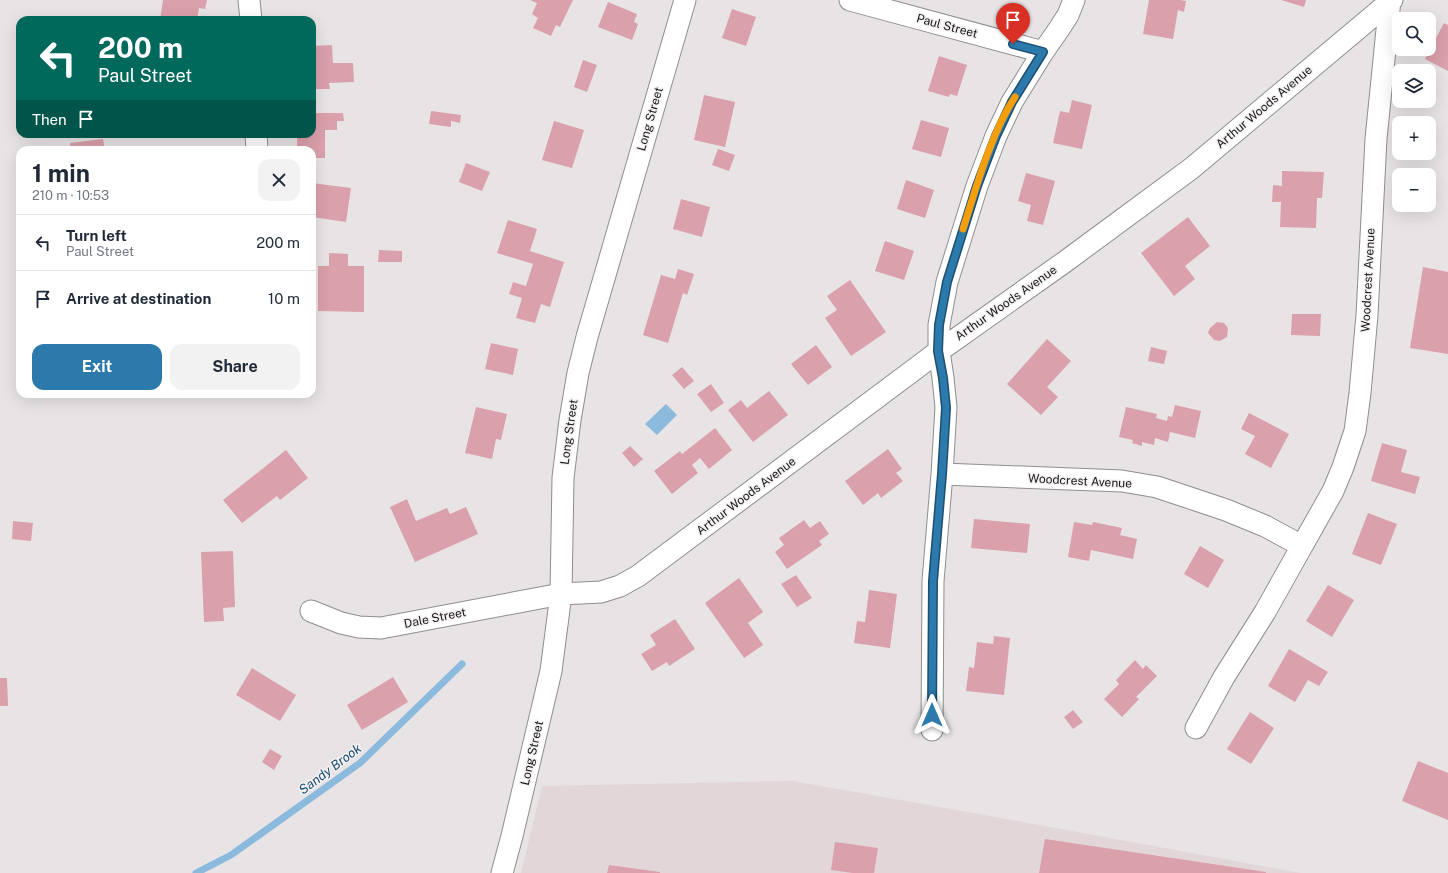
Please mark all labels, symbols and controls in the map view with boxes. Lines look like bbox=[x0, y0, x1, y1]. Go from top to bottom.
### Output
pin bbox=[996, 3, 1030, 44]
icon: arrive bbox=[1002, 9, 1024, 31]
street label: Paul Street bbox=[915, 11, 979, 41]
map controls bbox=[1392, 12, 1436, 212]
button: search bbox=[1392, 12, 1436, 56]
text: 200 m bbox=[98, 31, 183, 64]
icon: left bbox=[32, 32, 84, 84]
street label: Arthur Woods Avenue bbox=[1213, 63, 1315, 151]
button: layers bbox=[1392, 64, 1436, 108]
text: Paul Street bbox=[98, 65, 192, 86]
street label: Long Street bbox=[634, 85, 666, 153]
icon: arrive bbox=[75, 108, 97, 130]
text: Then bbox=[32, 111, 67, 128]
button: + bbox=[1392, 116, 1436, 160]
text: 1 min bbox=[32, 159, 90, 187]
button: close bbox=[258, 159, 300, 201]
button: − bbox=[1392, 168, 1436, 212]
text: 210 m · 10:53 bbox=[32, 188, 109, 203]
text: Turn left bbox=[66, 227, 127, 244]
street label: Woodcrest Avenue bbox=[1358, 227, 1378, 332]
icon: left bbox=[32, 232, 54, 254]
text: 200 m bbox=[256, 234, 300, 251]
text: Paul Street bbox=[66, 244, 134, 259]
street label: Arthur Woods Avenue bbox=[953, 263, 1060, 343]
icon: arrive bbox=[32, 288, 54, 310]
text: Arrive at destination bbox=[66, 290, 211, 307]
text: 10 m bbox=[268, 290, 300, 307]
button: Exit bbox=[32, 344, 162, 390]
button: Share bbox=[170, 344, 300, 390]
street label: Long Street bbox=[557, 398, 581, 466]
street label: Arthur Woods Avenue bbox=[694, 454, 799, 538]
street label: Woodcrest Avenue bbox=[1028, 471, 1133, 491]
street label: Dale Street bbox=[403, 605, 468, 631]
position arrow bbox=[911, 694, 953, 736]
street label: Long Street bbox=[518, 719, 546, 787]
water label: Sandy Brook bbox=[296, 741, 364, 797]

